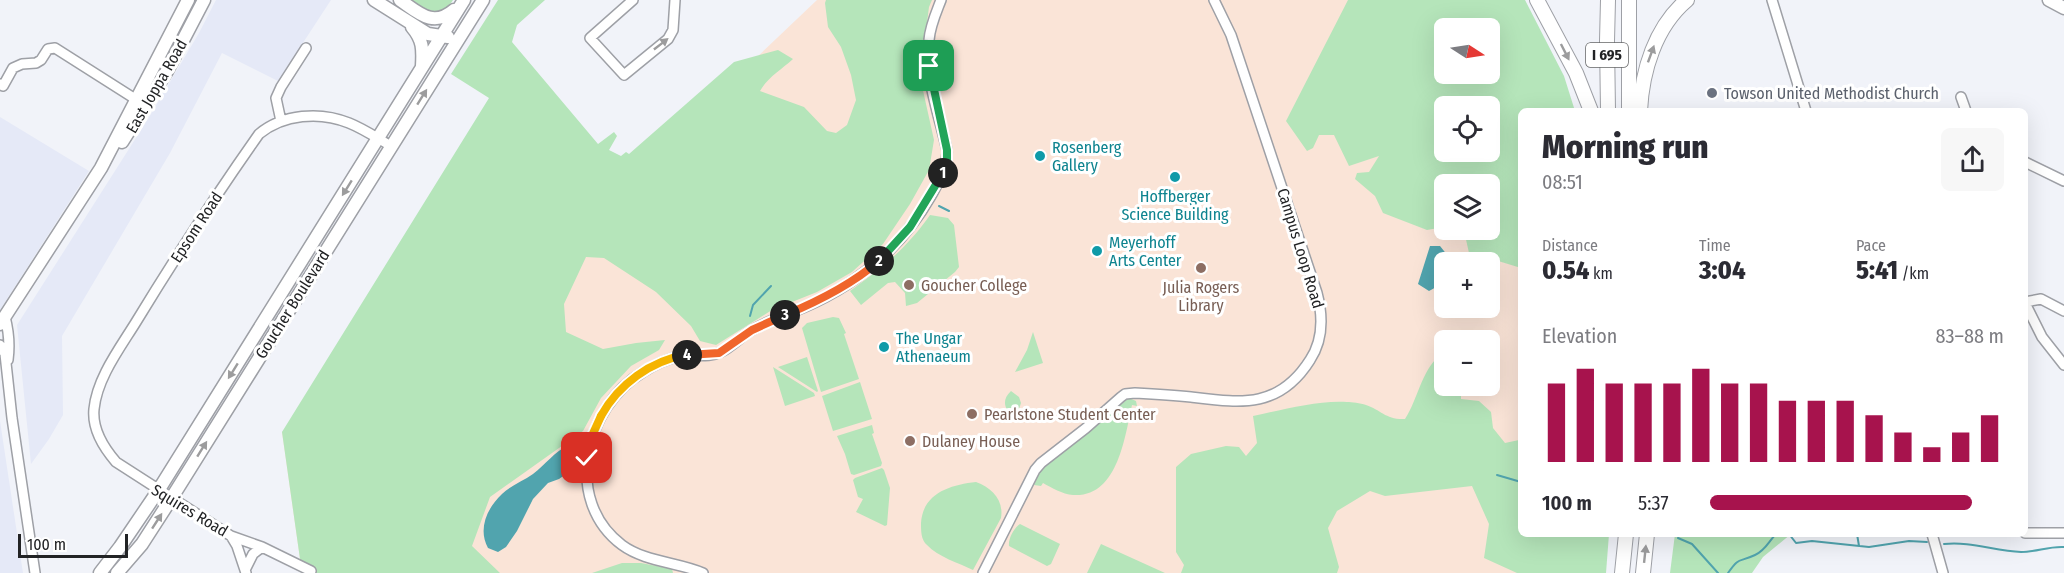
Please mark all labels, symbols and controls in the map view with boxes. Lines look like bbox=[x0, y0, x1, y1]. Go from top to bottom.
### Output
north arrow bbox=[1434, 18, 1500, 84]
map controls bbox=[1434, 18, 1500, 396]
street label: East Joppa Road bbox=[122, 36, 191, 137]
one-way arrow bbox=[653, 37, 669, 50]
pin bbox=[903, 40, 954, 91]
one-way arrow bbox=[1560, 43, 1569, 60]
road number: I 695 bbox=[1586, 43, 1628, 67]
one-way arrow bbox=[1646, 45, 1656, 63]
icon: arrive bbox=[912, 49, 945, 82]
place label: Towson United Methodist Church bbox=[1724, 84, 1939, 103]
marker: Towson United Methodist Church bbox=[1705, 86, 1719, 100]
one-way arrow bbox=[416, 89, 427, 105]
button: locate bbox=[1434, 96, 1500, 162]
text: Morning run bbox=[1542, 127, 1709, 167]
button: share bbox=[1941, 128, 2004, 191]
place label: Rosenberg Gallery bbox=[1052, 138, 1122, 175]
marker: Rosenberg Gallery bbox=[1033, 149, 1047, 163]
pin: 1 bbox=[928, 158, 958, 188]
text: 1 bbox=[940, 163, 946, 182]
marker: Hoffberger Science Building bbox=[1168, 170, 1182, 184]
text: 08:51 bbox=[1542, 170, 1583, 194]
button: layers bbox=[1434, 174, 1500, 240]
one-way arrow bbox=[341, 180, 352, 196]
street label: Campus Loop Road bbox=[1273, 186, 1328, 310]
place label: Hoffberger Science Building bbox=[1121, 187, 1229, 224]
street label: Epsom Road bbox=[167, 188, 226, 266]
place label: Meyerhoff Arts Center bbox=[1109, 233, 1182, 270]
text: Distance bbox=[1542, 236, 1598, 255]
text: Time bbox=[1699, 236, 1731, 255]
text: Pace bbox=[1856, 236, 1886, 255]
marker: Meyerhoff Arts Center bbox=[1090, 244, 1104, 258]
street label: Goucher Boulevard bbox=[251, 246, 333, 362]
pin: 2 bbox=[864, 246, 894, 276]
text: 2 bbox=[875, 251, 883, 270]
button: + bbox=[1434, 252, 1500, 318]
text: 0.54 bbox=[1542, 255, 1589, 286]
text: 3:04 bbox=[1699, 255, 1746, 286]
text: 5:41 bbox=[1856, 255, 1898, 286]
marker: Julia Rogers Library bbox=[1194, 261, 1208, 275]
text: km bbox=[1589, 264, 1613, 283]
text: /km bbox=[1898, 264, 1929, 283]
place label: Goucher College bbox=[921, 276, 1027, 295]
marker: Goucher College bbox=[902, 278, 916, 292]
place label: Julia Rogers Library bbox=[1163, 278, 1240, 315]
pin: 3 bbox=[770, 300, 800, 330]
text: 3 bbox=[781, 305, 789, 324]
text: Elevation bbox=[1542, 324, 1617, 348]
text: 83–88 m bbox=[1935, 324, 2004, 348]
place label: The Ungar Athenaeum bbox=[896, 329, 971, 366]
button: − bbox=[1434, 330, 1500, 396]
pin: 4 bbox=[672, 340, 702, 370]
marker: The Ungar Athenaeum bbox=[877, 340, 891, 354]
text: 4 bbox=[683, 345, 691, 364]
one-way arrow bbox=[227, 363, 238, 379]
place label: Pearlstone Student Center bbox=[984, 405, 1156, 424]
marker: Pearlstone Student Center bbox=[965, 407, 979, 421]
pin bbox=[561, 432, 612, 483]
place label: Dulaney House bbox=[922, 432, 1020, 451]
marker: Dulaney House bbox=[903, 434, 917, 448]
one-way arrow bbox=[197, 441, 208, 457]
icon: check bbox=[570, 441, 603, 474]
street label: Squires Road bbox=[148, 480, 231, 541]
text: 100 m bbox=[1542, 491, 1592, 515]
text: 5:37 bbox=[1638, 491, 1669, 515]
one-way arrow bbox=[151, 514, 163, 530]
scale bar bbox=[18, 531, 128, 558]
text: 100 m bbox=[27, 535, 66, 554]
one-way arrow bbox=[1640, 544, 1650, 563]

